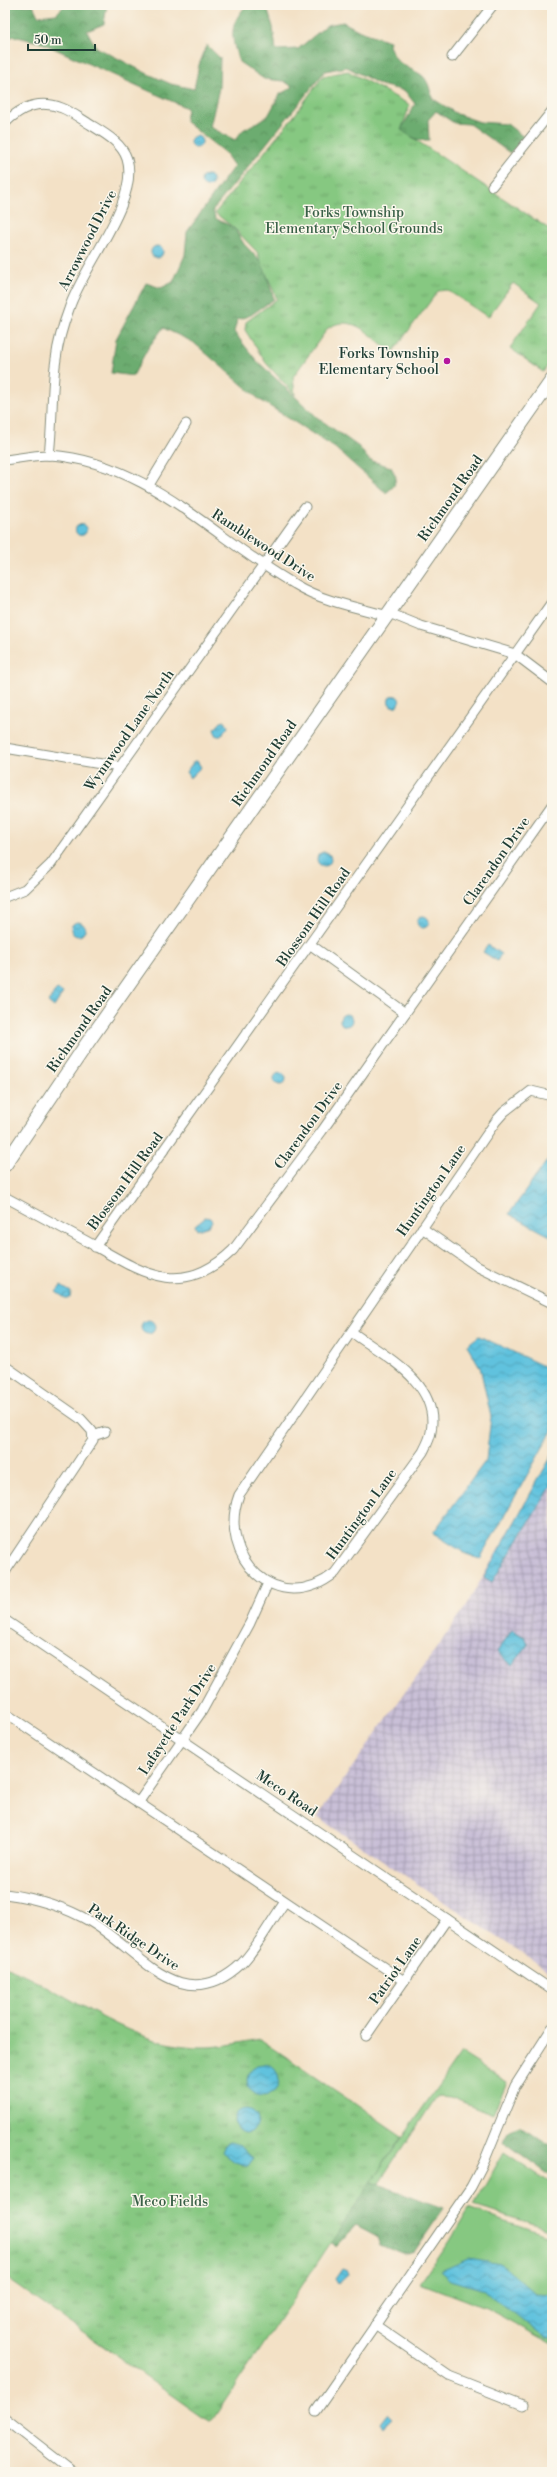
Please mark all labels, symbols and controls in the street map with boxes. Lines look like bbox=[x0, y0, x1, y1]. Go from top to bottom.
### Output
scale bar bbox=[28, 26, 95, 52]
text: 50 m bbox=[34, 33, 62, 48]
street label: Arrowwood Drive bbox=[54, 187, 121, 295]
park label: Forks Township Elementary School Grounds bbox=[265, 204, 443, 238]
place label: Forks Township Elementary School bbox=[319, 345, 439, 379]
marker: Forks Township Elementary School bbox=[442, 356, 452, 366]
street label: Richmond Road bbox=[414, 452, 487, 545]
street label: Ramblewood Drive bbox=[208, 506, 319, 586]
street label: Wynnwood Lane North bbox=[80, 666, 179, 796]
street label: Richmond Road bbox=[228, 717, 301, 810]
street label: Clarendon Drive bbox=[459, 813, 534, 910]
street label: Blossom Hill Road bbox=[272, 865, 355, 971]
street label: Richmond Road bbox=[43, 983, 116, 1076]
street label: Clarendon Drive bbox=[271, 1078, 347, 1173]
street label: Blossom Hill Road bbox=[84, 1129, 167, 1235]
street label: Huntington Lane bbox=[393, 1141, 470, 1240]
street label: Huntington Lane bbox=[323, 1465, 401, 1564]
street label: Lafayette Park Drive bbox=[135, 1660, 221, 1779]
street label: Meco Road bbox=[253, 1767, 320, 1821]
street label: Park Ridge Drive bbox=[84, 1900, 183, 1975]
street label: Patriot Lane bbox=[366, 1933, 426, 2008]
park label: Meco Fields bbox=[132, 2193, 208, 2211]

